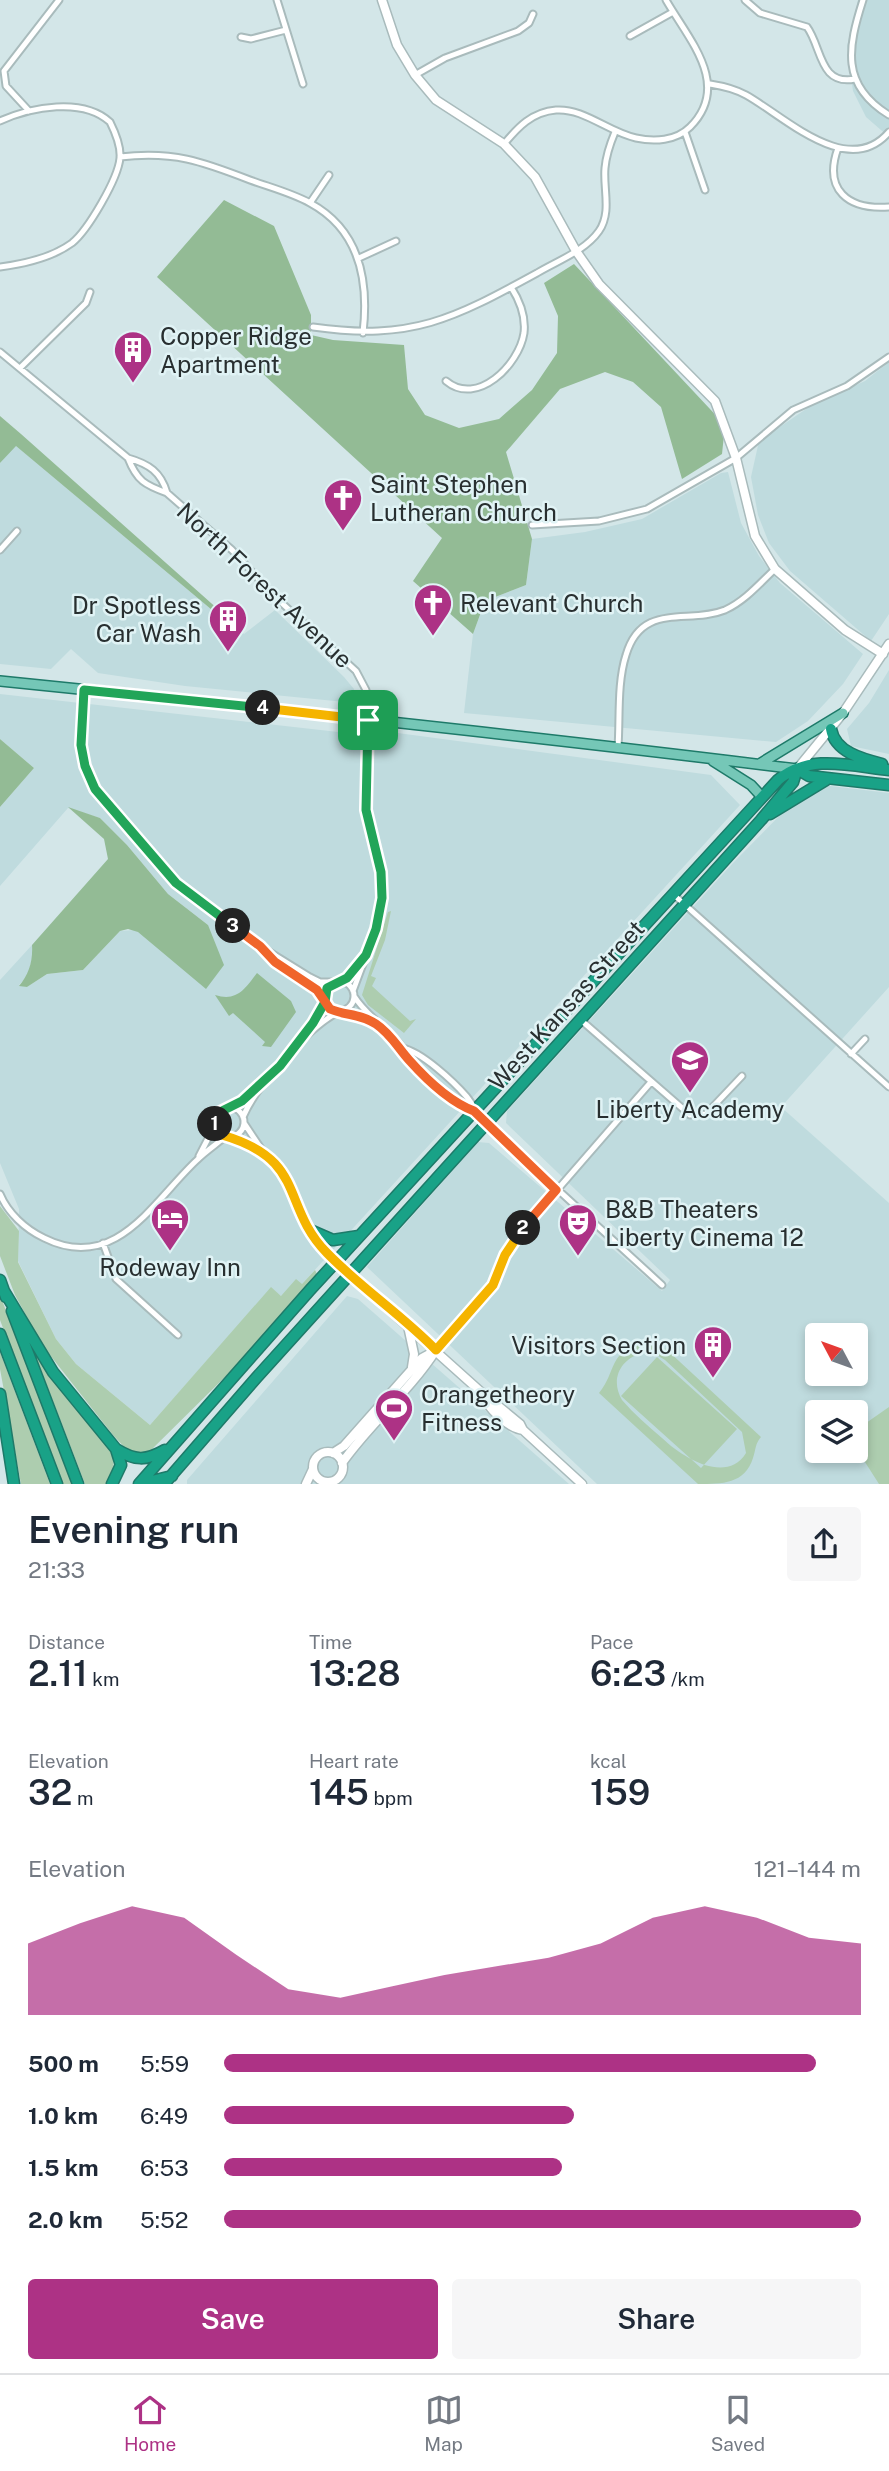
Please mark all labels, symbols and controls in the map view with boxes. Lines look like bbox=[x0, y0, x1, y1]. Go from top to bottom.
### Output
place label: Copper Ridge Apartment bbox=[160, 322, 312, 378]
building icon: Copper Ridge Apartment bbox=[112, 329, 154, 384]
place label: Saint Stephen Lutheran Church bbox=[370, 470, 557, 526]
church icon: Saint Stephen Lutheran Church bbox=[322, 477, 364, 532]
street label: North Forest Avenue bbox=[172, 497, 358, 673]
church icon: Relevant Church bbox=[412, 582, 454, 637]
place label: Relevant Church bbox=[460, 589, 643, 617]
place label: Dr Spotless Car Wash bbox=[72, 591, 201, 647]
building icon: Dr Spotless Car Wash bbox=[207, 598, 249, 653]
pin: 4 bbox=[246, 690, 280, 726]
pin bbox=[338, 690, 398, 750]
text: 4 bbox=[256, 696, 269, 718]
icon: arrive bbox=[349, 701, 387, 739]
pin: 3 bbox=[216, 908, 250, 944]
text: 3 bbox=[226, 914, 239, 936]
street label: West Kansas Street bbox=[482, 914, 650, 1096]
school or university icon: Liberty Academy bbox=[669, 1039, 711, 1094]
place label: Liberty Academy bbox=[596, 1095, 785, 1123]
pin: 1 bbox=[198, 1106, 232, 1142]
text: 1 bbox=[210, 1112, 219, 1134]
place label: B&B Theaters Liberty Cinema 12 bbox=[605, 1195, 804, 1251]
hotel icon: Rodeway Inn bbox=[149, 1197, 191, 1252]
theatre icon: B&B Theaters Liberty Cinema 12 bbox=[557, 1202, 599, 1257]
pin: 2 bbox=[505, 1210, 540, 1246]
text: 2 bbox=[516, 1216, 529, 1238]
place label: Rodeway Inn bbox=[99, 1253, 241, 1281]
north arrow bbox=[805, 1323, 868, 1386]
map controls bbox=[805, 1323, 868, 1463]
building icon: Visitors Section bbox=[692, 1324, 734, 1379]
place label: Visitors Section bbox=[511, 1331, 686, 1359]
place label: Orangetheory Fitness bbox=[421, 1380, 575, 1436]
sports icon: Orangetheory Fitness bbox=[373, 1387, 415, 1442]
button: layers bbox=[805, 1400, 868, 1463]
text: Evening run bbox=[28, 1507, 239, 1552]
button: share bbox=[787, 1507, 861, 1581]
text: 21:33 bbox=[28, 1556, 85, 1583]
text: Distance bbox=[28, 1631, 105, 1653]
text: Time bbox=[309, 1631, 352, 1653]
text: Pace bbox=[590, 1631, 633, 1653]
text: 2.11 bbox=[28, 1653, 88, 1694]
text: 13:28 bbox=[309, 1653, 401, 1694]
text: 6:23 bbox=[590, 1653, 666, 1694]
text: km bbox=[88, 1668, 119, 1690]
text: /km bbox=[666, 1668, 705, 1690]
text: Elevation bbox=[28, 1750, 109, 1772]
text: Heart rate bbox=[309, 1750, 399, 1772]
text: kcal bbox=[590, 1750, 627, 1772]
text: 32 bbox=[28, 1772, 72, 1813]
text: 145 bbox=[309, 1772, 369, 1813]
text: 159 bbox=[590, 1772, 650, 1813]
text: m bbox=[72, 1787, 93, 1809]
text: bpm bbox=[369, 1787, 413, 1809]
text: Elevation bbox=[28, 1855, 126, 1882]
text: 121–144 m bbox=[754, 1855, 861, 1882]
text: 500 m bbox=[28, 2050, 99, 2077]
text: 5:59 bbox=[140, 2050, 189, 2077]
text: 1.0 km bbox=[28, 2102, 98, 2129]
text: 6:49 bbox=[140, 2102, 188, 2129]
text: 1.5 km bbox=[28, 2154, 99, 2181]
text: 6:53 bbox=[140, 2154, 189, 2181]
text: 2.0 km bbox=[28, 2206, 103, 2233]
text: 5:52 bbox=[140, 2206, 188, 2233]
button: Save bbox=[28, 2279, 438, 2359]
button: Share bbox=[452, 2279, 861, 2359]
tab: Home bbox=[124, 2391, 176, 2455]
tab: Map bbox=[424, 2391, 463, 2455]
tab: Saved bbox=[711, 2391, 765, 2455]

